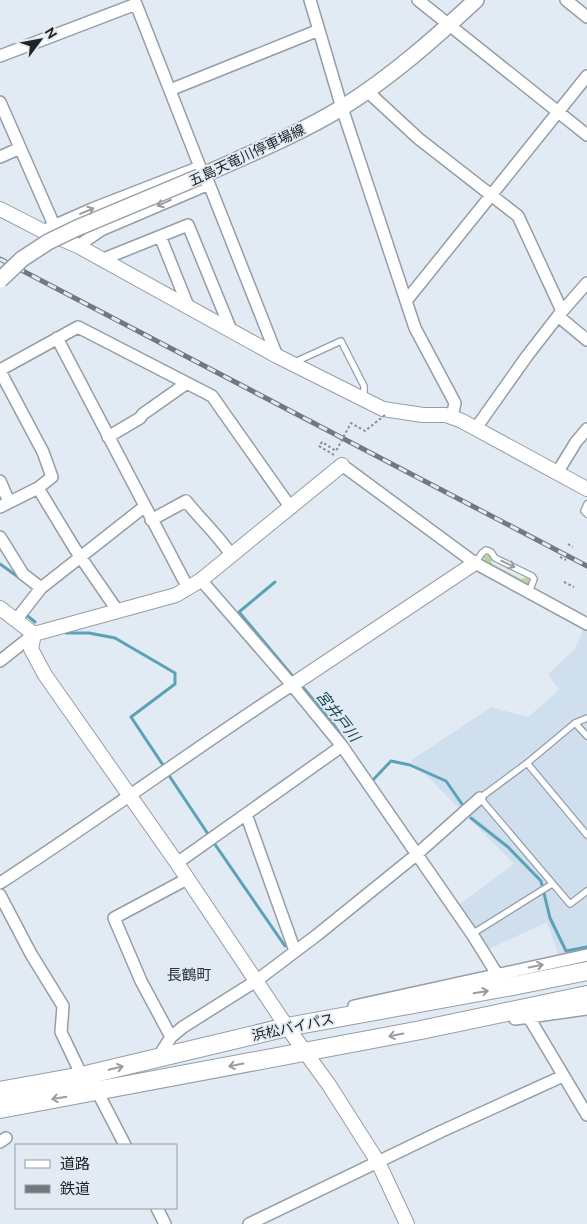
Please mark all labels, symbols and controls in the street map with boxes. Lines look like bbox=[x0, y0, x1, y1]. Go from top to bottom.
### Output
north arrow bbox=[15, 15, 65, 65]
text: N bbox=[41, 24, 61, 42]
street label: 五島天竜川停車場線 bbox=[187, 121, 307, 189]
one-way arrow bbox=[157, 198, 172, 208]
one-way arrow bbox=[79, 206, 95, 215]
one-way arrow bbox=[500, 560, 515, 570]
water label: 宮井戸川 bbox=[313, 687, 365, 746]
one-way arrow bbox=[528, 960, 544, 970]
district label: 長鶴町 bbox=[166, 966, 212, 983]
one-way arrow bbox=[473, 986, 489, 996]
street label: 浜松バイパス bbox=[250, 1010, 336, 1044]
one-way arrow bbox=[388, 1030, 404, 1040]
one-way arrow bbox=[229, 1061, 245, 1070]
one-way arrow bbox=[108, 1063, 124, 1072]
one-way arrow bbox=[52, 1093, 68, 1103]
legend bbox=[15, 1144, 178, 1209]
text: 道路 bbox=[60, 1155, 90, 1172]
text: 鉄道 bbox=[60, 1180, 90, 1197]

